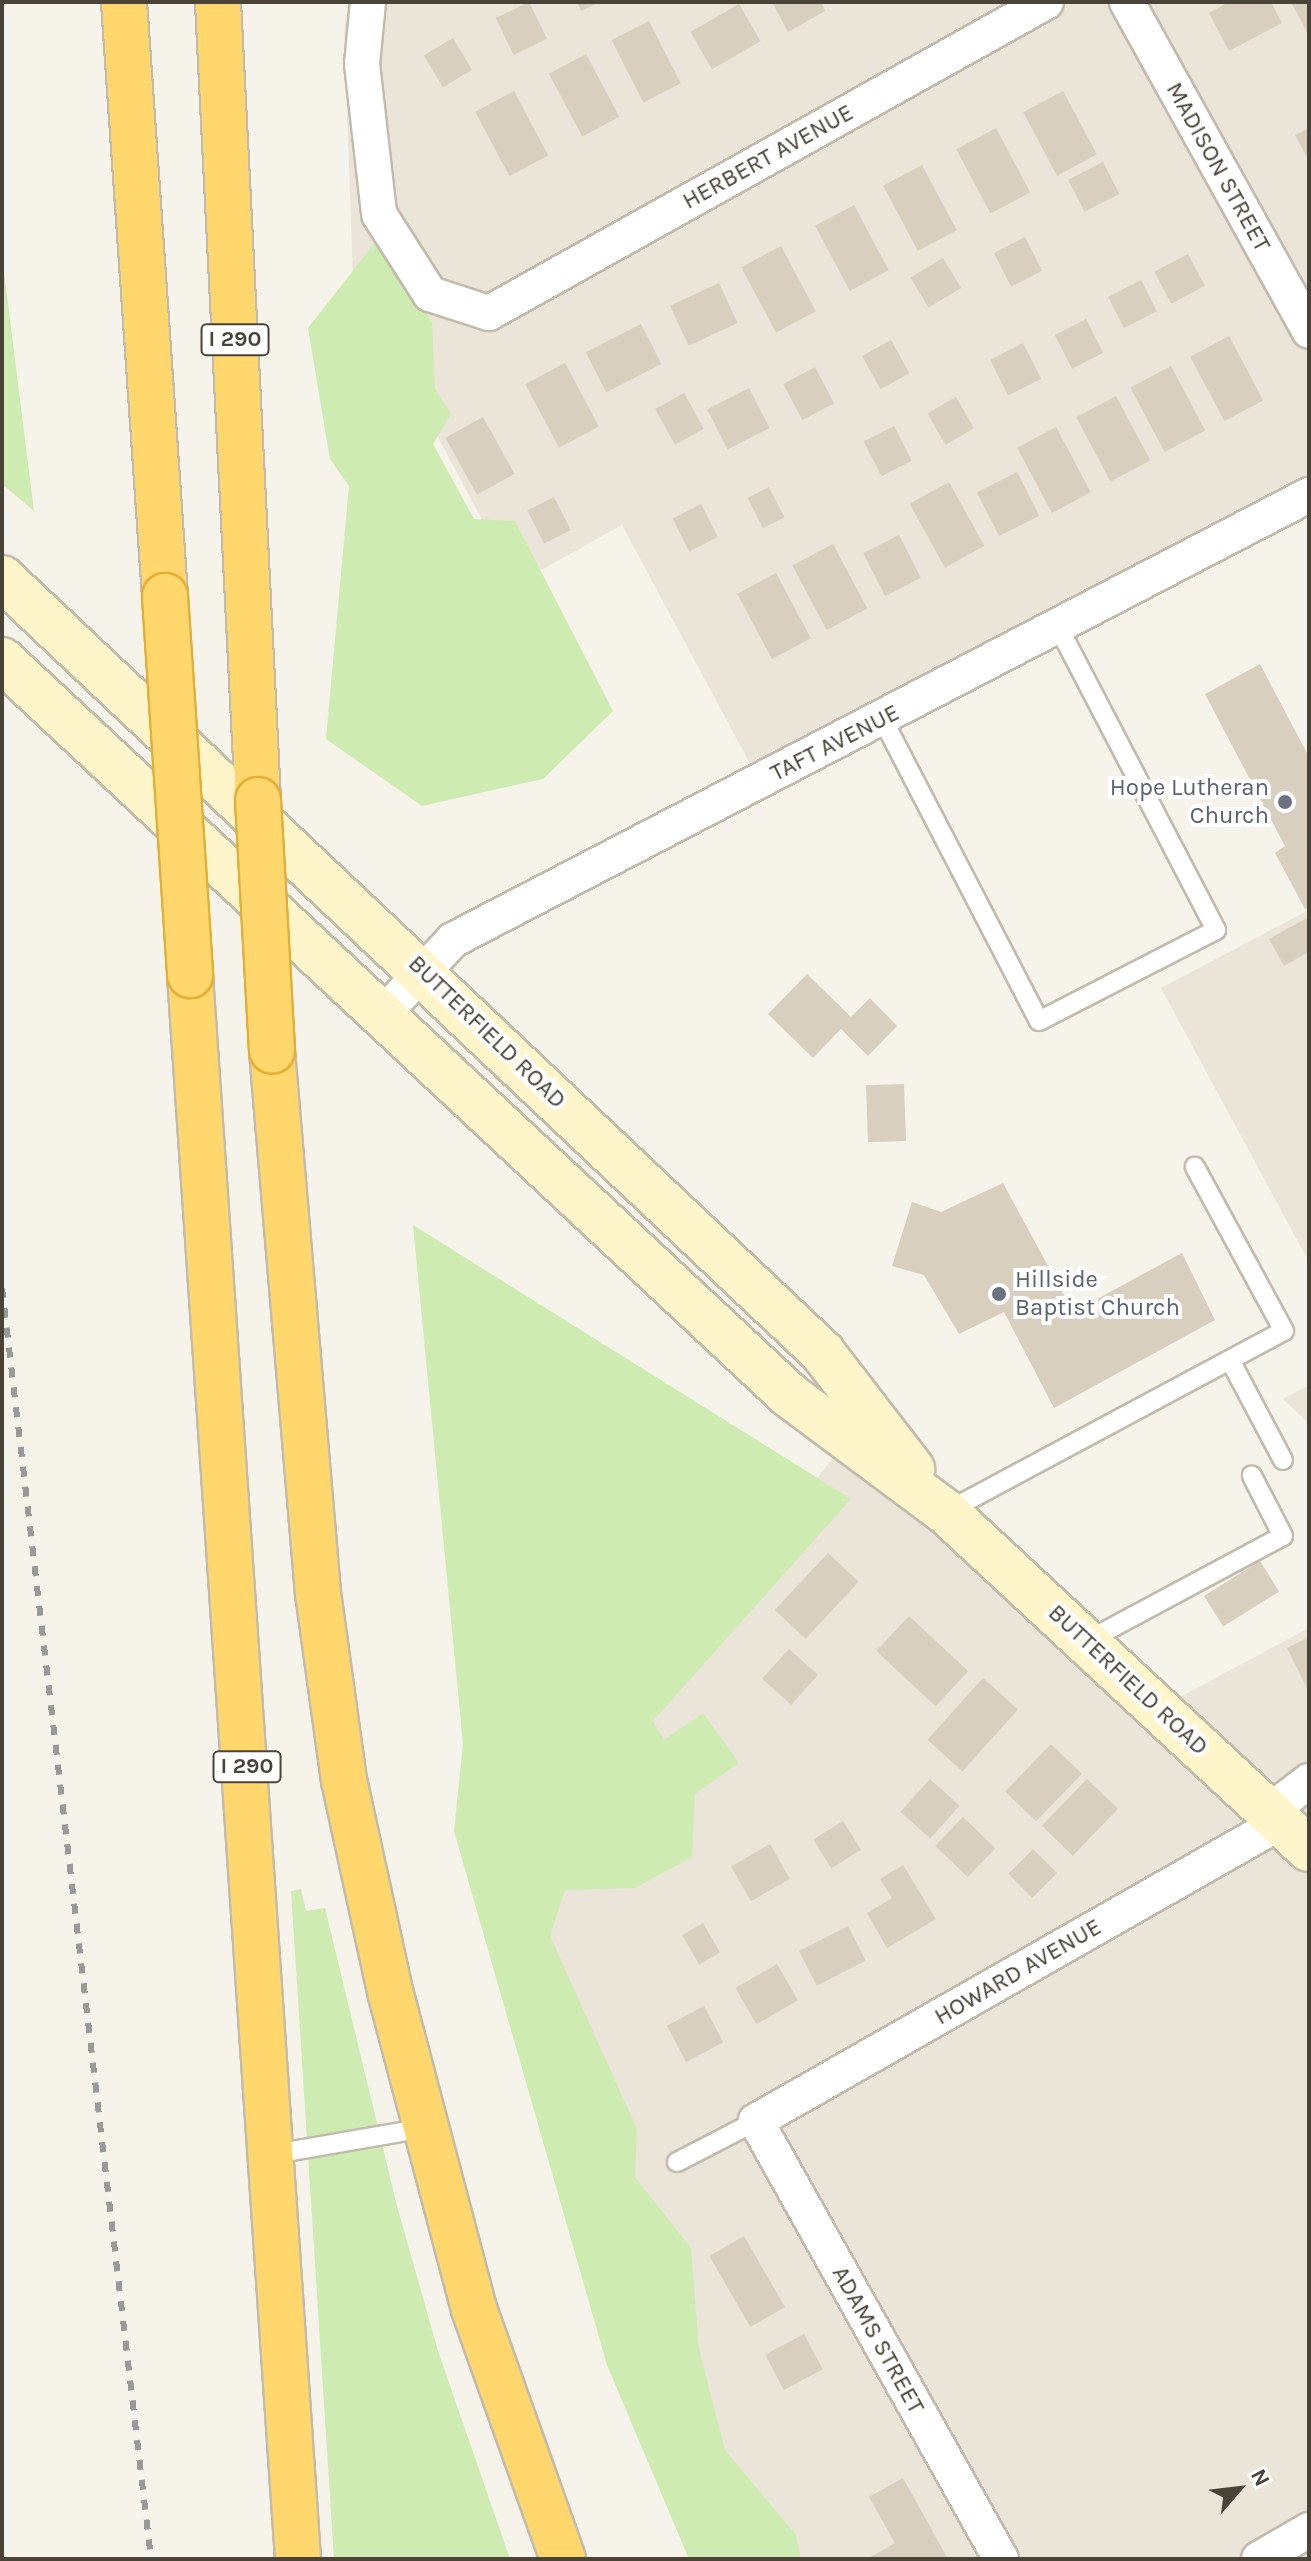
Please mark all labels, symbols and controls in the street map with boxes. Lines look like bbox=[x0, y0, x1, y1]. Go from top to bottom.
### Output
street label: MADISON STREET bbox=[1160, 77, 1276, 257]
street label: HERBERT AVENUE bbox=[678, 98, 858, 216]
road number: I 290 bbox=[199, 322, 271, 358]
street label: TAFT AVENUE bbox=[766, 698, 904, 788]
place label: Hope Lutheran Church bbox=[1110, 774, 1269, 830]
marker: Hope Lutheran Church bbox=[1276, 793, 1294, 811]
street label: BUTTERFIELD ROAD bbox=[402, 949, 572, 1115]
place label: Hillside Baptist Church bbox=[1015, 1266, 1180, 1322]
marker: Hillside Baptist Church bbox=[990, 1285, 1008, 1303]
street label: BUTTERFIELD ROAD bbox=[1042, 1598, 1214, 1762]
road number: I 290 bbox=[211, 1749, 283, 1785]
street label: HOWARD AVENUE bbox=[929, 1913, 1107, 2031]
street label: ADAMS STREET bbox=[826, 2261, 930, 2419]
north arrow bbox=[1199, 2449, 1279, 2529]
text: N bbox=[1245, 2465, 1275, 2491]

